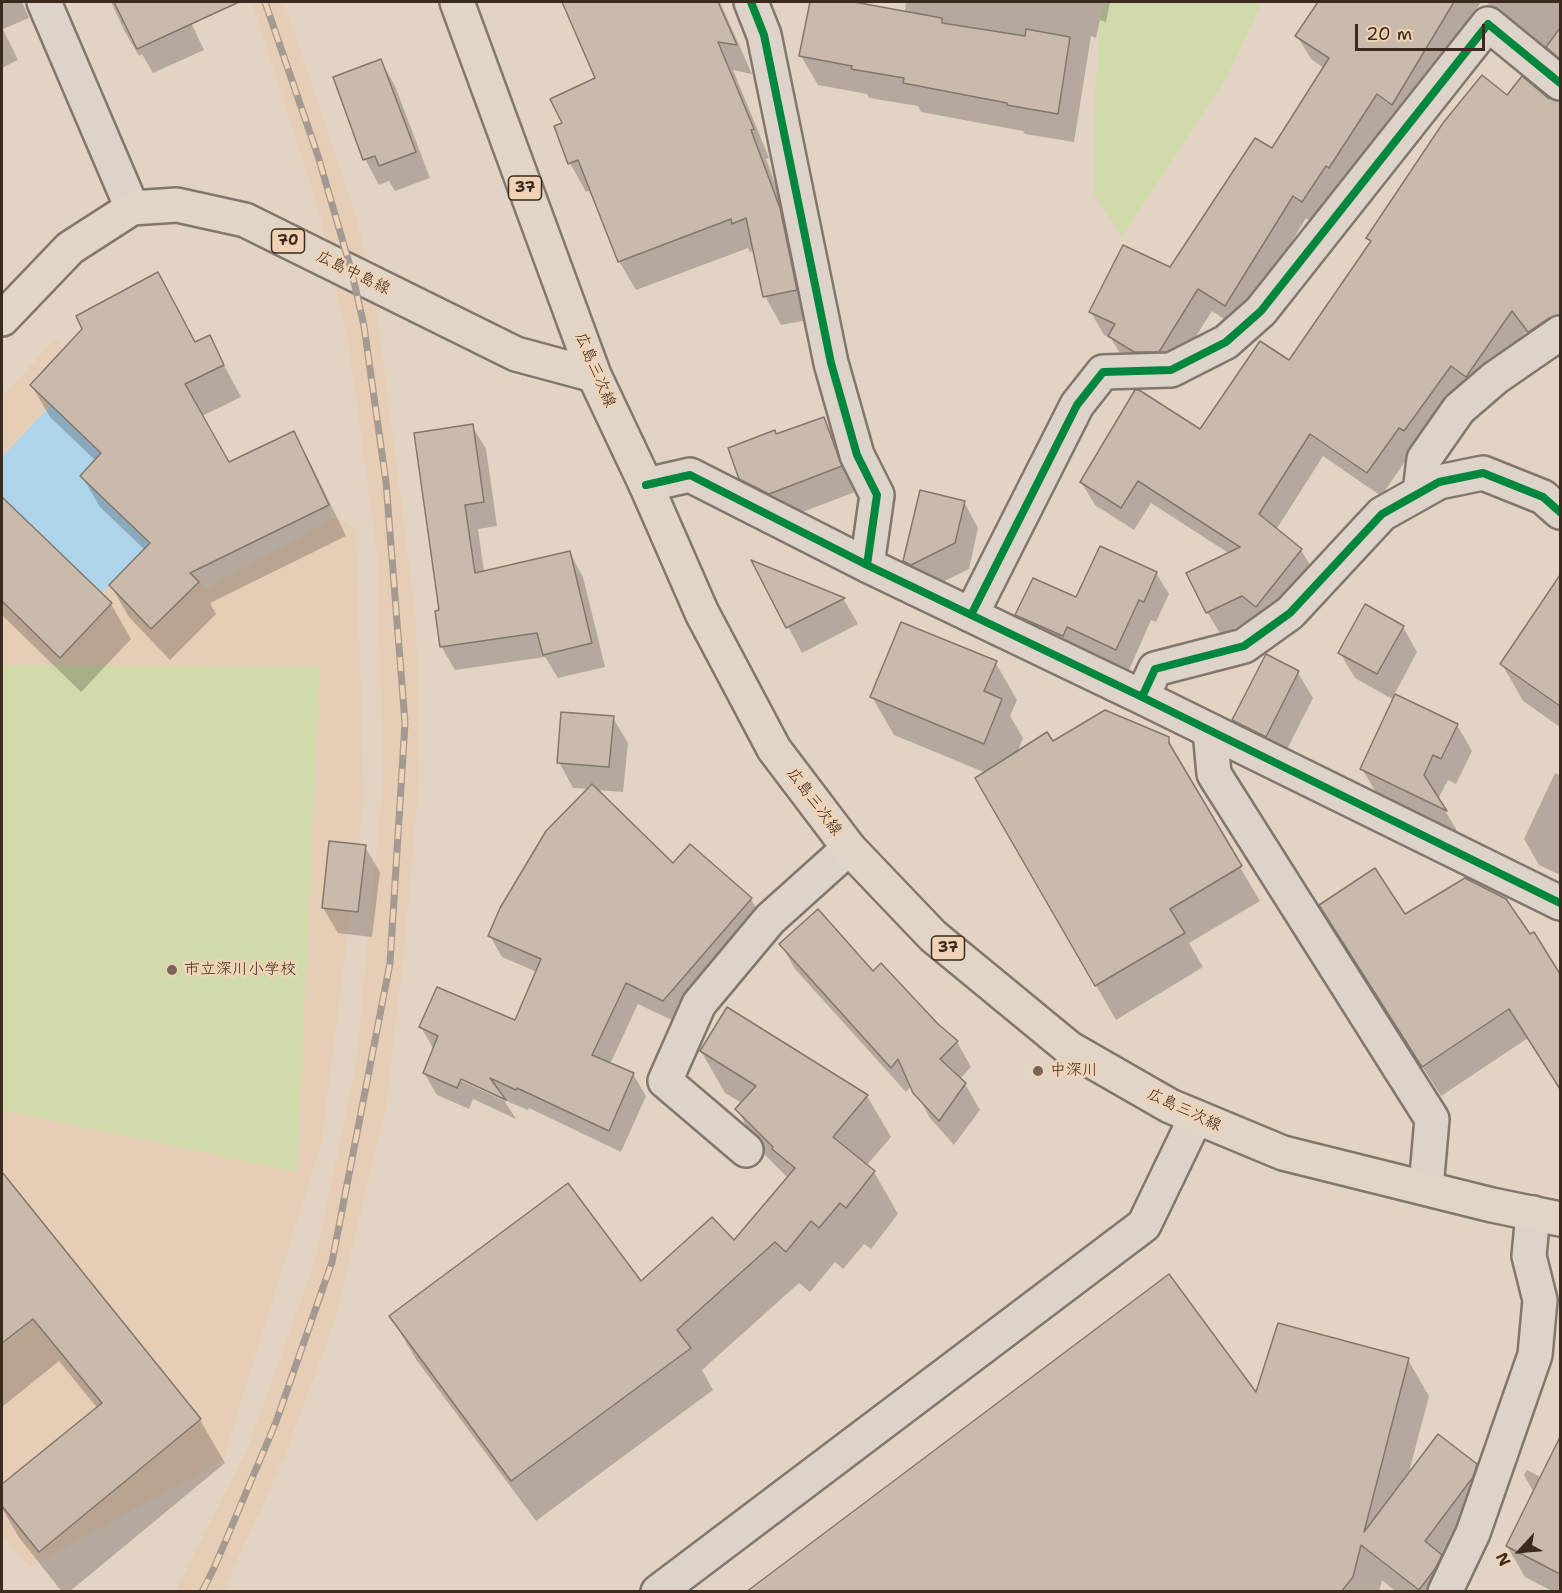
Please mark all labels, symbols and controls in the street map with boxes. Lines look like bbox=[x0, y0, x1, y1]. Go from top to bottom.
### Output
scale bar bbox=[1358, 12, 1488, 50]
text: 20 m bbox=[1366, 22, 1412, 46]
road number: 37 bbox=[508, 176, 542, 200]
road number: 70 bbox=[272, 229, 304, 253]
street label: 広島中島線 bbox=[313, 247, 393, 299]
street label: 広島三次線 bbox=[571, 329, 619, 411]
street label: 広島三次線 bbox=[782, 764, 846, 840]
road number: 37 bbox=[932, 936, 964, 960]
place label: 市立深川小学校 bbox=[184, 960, 296, 980]
marker: 市立深川小学校 bbox=[165, 963, 179, 977]
place label: 中深川 bbox=[1050, 1061, 1098, 1081]
marker: 中深川 bbox=[1031, 1064, 1045, 1078]
street label: 広島三次線 bbox=[1144, 1084, 1224, 1136]
north arrow bbox=[1490, 1521, 1550, 1581]
text: N bbox=[1491, 1549, 1516, 1569]

